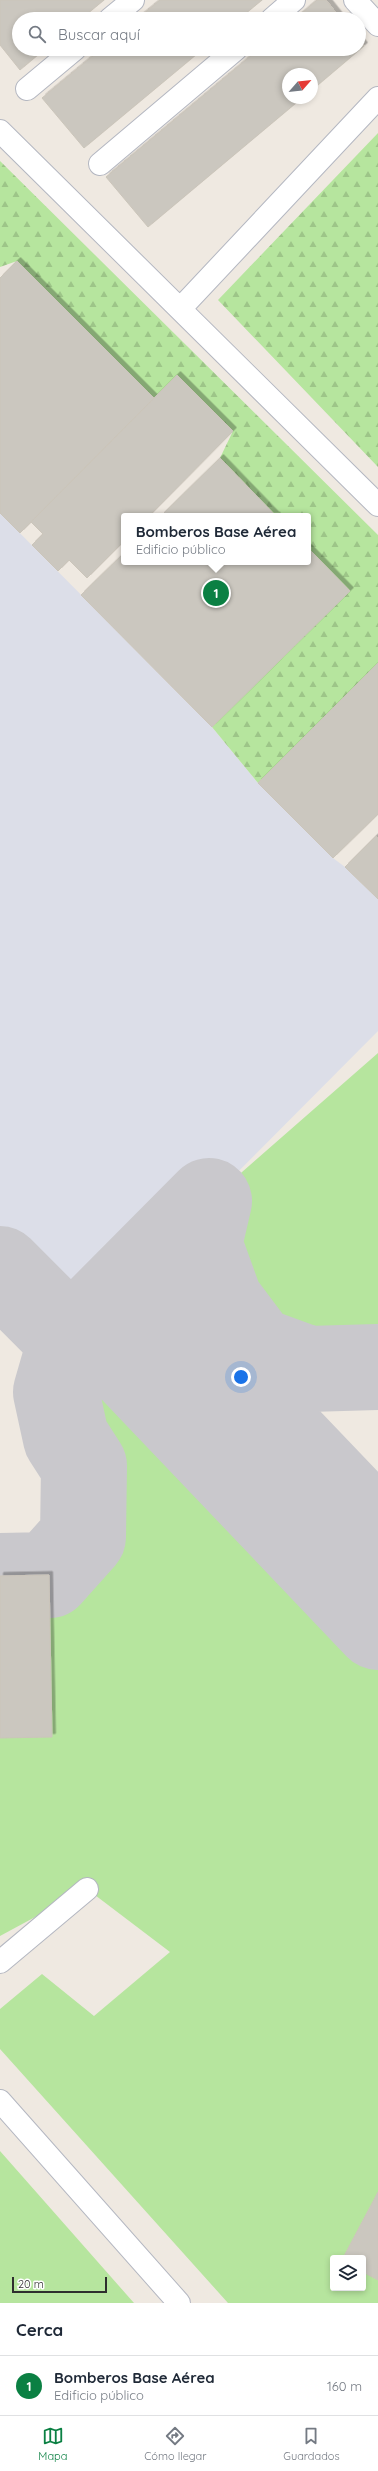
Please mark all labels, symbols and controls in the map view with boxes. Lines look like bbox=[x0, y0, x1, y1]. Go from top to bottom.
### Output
search box bbox=[12, 12, 366, 56]
icon: search bbox=[26, 23, 48, 45]
text: Buscar aquí bbox=[58, 25, 140, 44]
north arrow bbox=[282, 68, 318, 104]
popup bbox=[121, 513, 311, 565]
text: Bomberos Base Aérea bbox=[136, 522, 296, 541]
text: Edificio público bbox=[136, 541, 226, 557]
pin: 1 bbox=[203, 578, 229, 608]
your location bbox=[231, 1367, 251, 1387]
map controls bbox=[330, 2255, 366, 2291]
button: layers bbox=[330, 2255, 366, 2291]
scale bar bbox=[12, 2275, 107, 2294]
text: 20 m bbox=[18, 2277, 44, 2291]
text: Cerca bbox=[16, 2319, 63, 2340]
text: Bomberos Base Aérea bbox=[54, 2368, 215, 2387]
text: 1 bbox=[26, 2378, 32, 2394]
text: 160 m bbox=[327, 2378, 362, 2394]
text: Edificio público bbox=[54, 2387, 144, 2403]
tab: Mapa bbox=[38, 2425, 67, 2463]
tab: Cómo llegar bbox=[144, 2425, 207, 2463]
tab: Guardados bbox=[283, 2425, 340, 2463]

